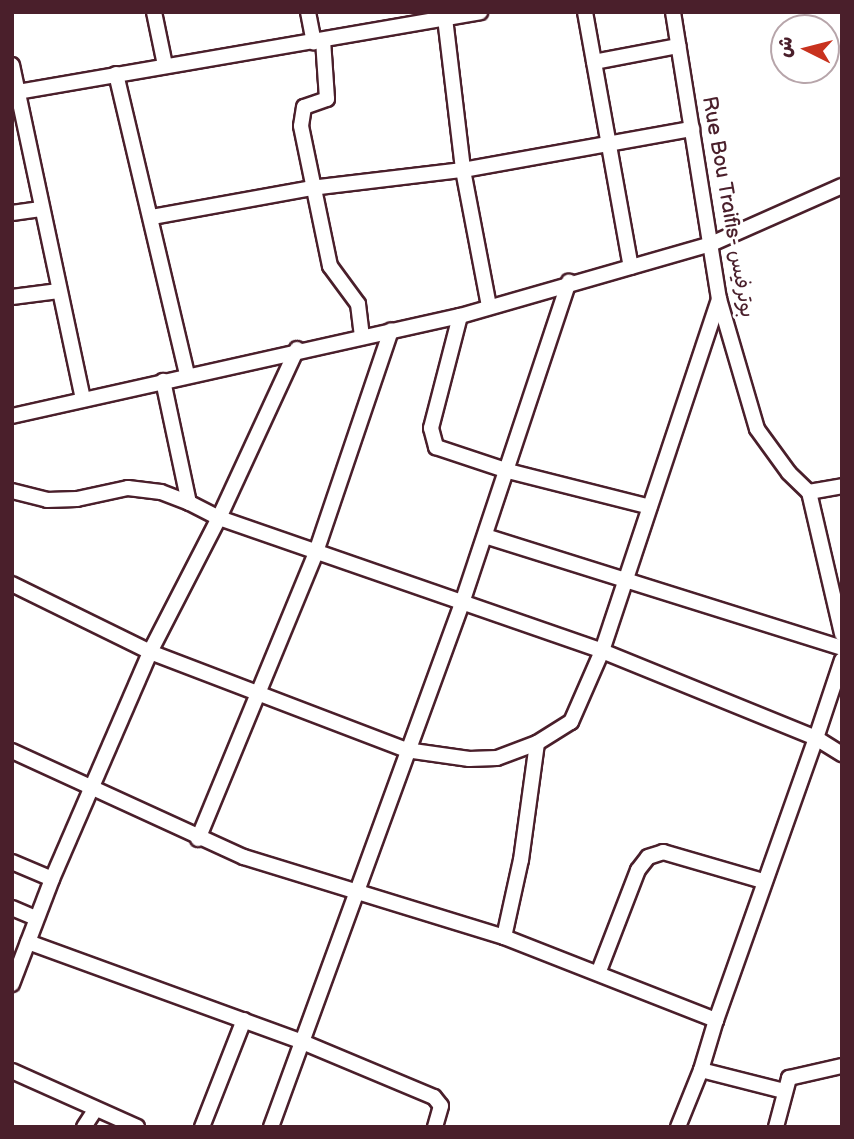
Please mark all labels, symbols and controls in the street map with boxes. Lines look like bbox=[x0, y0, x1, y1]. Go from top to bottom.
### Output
north arrow bbox=[770, 14, 840, 84]
text: ش bbox=[773, 35, 798, 59]
street label: Rue Bou Traifis- بوترفيس bbox=[696, 94, 760, 320]

